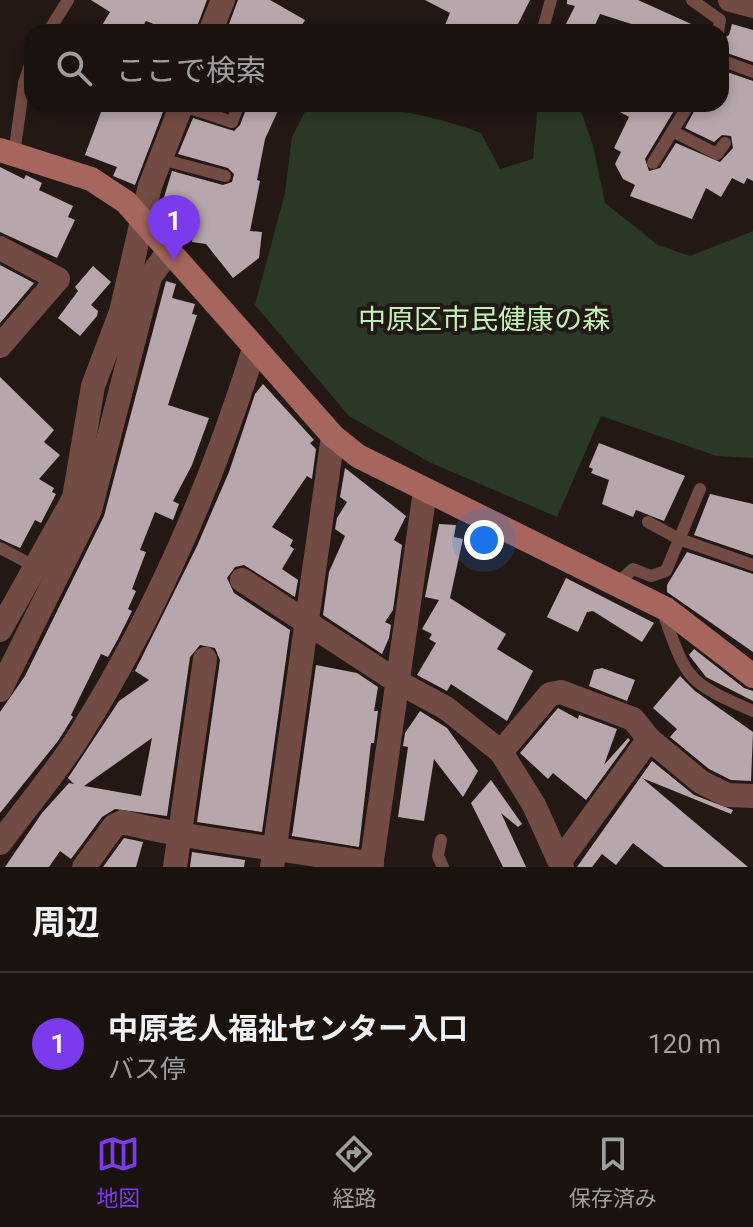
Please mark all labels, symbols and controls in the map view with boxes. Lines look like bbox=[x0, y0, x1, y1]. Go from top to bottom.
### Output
search box bbox=[24, 24, 729, 112]
icon: search bbox=[52, 46, 96, 90]
text: ここで検索 bbox=[116, 53, 266, 88]
pin: 1 bbox=[148, 195, 200, 261]
park label: 中原区市民健康の森 bbox=[358, 303, 610, 336]
your location bbox=[464, 520, 504, 560]
text: 周辺 bbox=[32, 902, 100, 942]
text: 中原老人福祉センター入口 bbox=[108, 1011, 468, 1046]
text: 1 bbox=[51, 1029, 65, 1059]
text: 120 m bbox=[648, 1029, 721, 1059]
text: バス停 bbox=[108, 1054, 186, 1084]
tab: 地図 bbox=[96, 1132, 140, 1212]
tab: 経路 bbox=[332, 1132, 377, 1212]
tab: 保存済み bbox=[569, 1132, 657, 1212]

